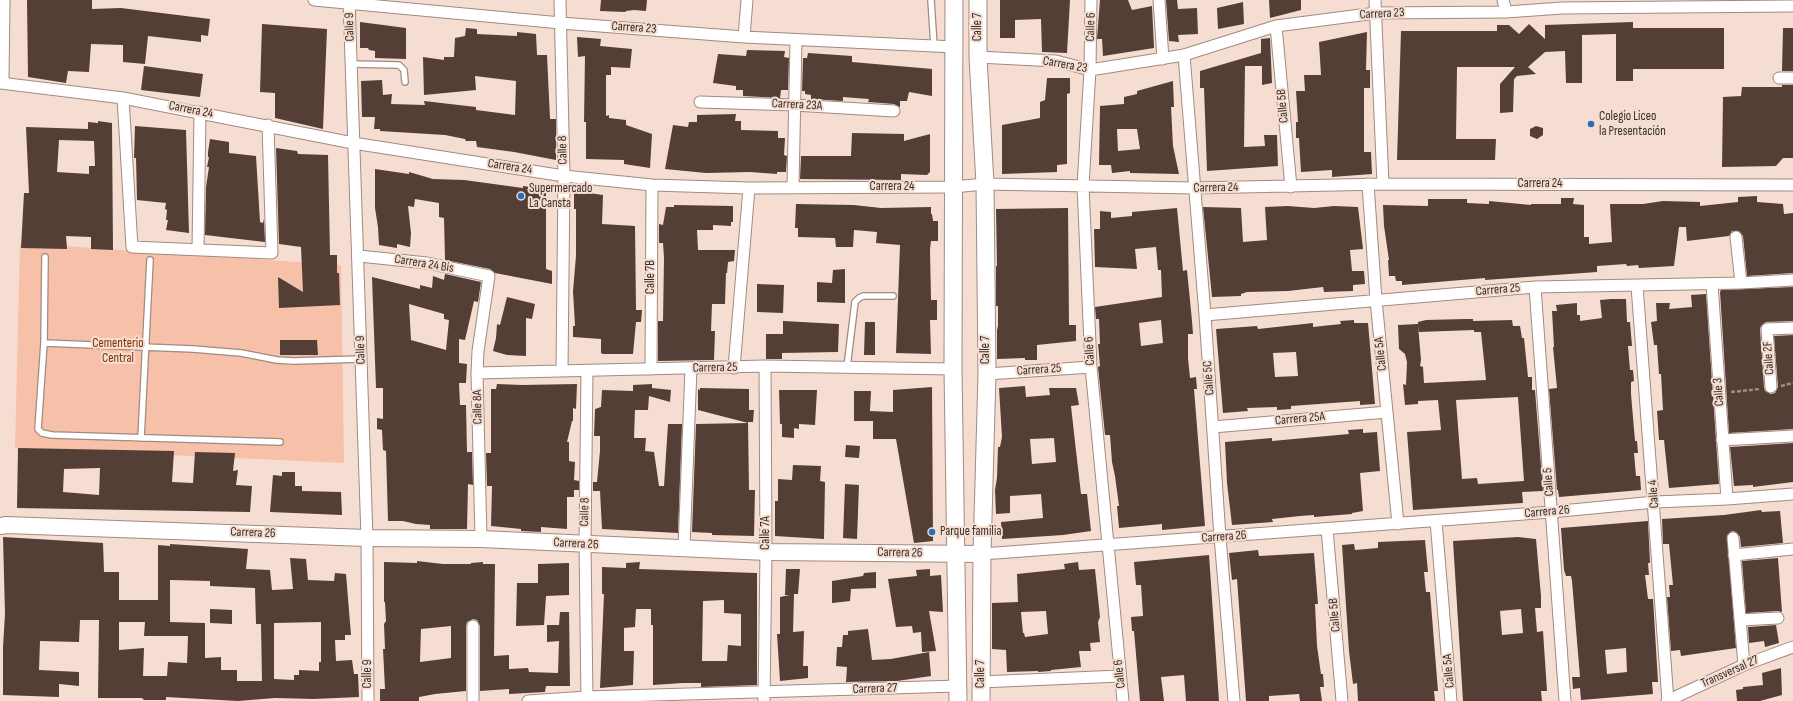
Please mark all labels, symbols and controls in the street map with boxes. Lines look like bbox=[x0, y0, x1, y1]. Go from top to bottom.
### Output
street label: Carrera 23 bbox=[1359, 5, 1405, 23]
street label: Calle 9 bbox=[342, 12, 358, 42]
street label: Calle 6 bbox=[1083, 12, 1099, 42]
street label: Calle 7 bbox=[970, 13, 986, 41]
street label: Carrera 23 bbox=[611, 19, 657, 37]
street label: Carrera 23 bbox=[1041, 53, 1089, 77]
street label: Calle 5B bbox=[1274, 88, 1292, 124]
street label: Carrera 23A bbox=[771, 96, 823, 114]
street label: Carrera 24 bbox=[167, 98, 215, 122]
place label: Colegio Liceo la Presentación bbox=[1599, 109, 1666, 140]
marker: Colegio Liceo la Presentación bbox=[1586, 119, 1596, 129]
street label: Calle 8 bbox=[555, 135, 571, 165]
street label: Carrera 24 bbox=[487, 156, 533, 178]
street label: Carrera 24 bbox=[1518, 176, 1562, 192]
street label: Carrera 24 bbox=[870, 179, 914, 195]
street label: Carrera 24 bbox=[1193, 180, 1239, 196]
place label: Supermercado La Cansta bbox=[529, 181, 592, 212]
marker: Supermercado La Cansta bbox=[516, 191, 526, 201]
street label: Carrera 24 Bis bbox=[393, 252, 455, 276]
street label: Calle 7B bbox=[643, 260, 659, 294]
street label: Carrera 25 bbox=[1475, 280, 1521, 300]
street label: Calle 9 bbox=[353, 335, 369, 365]
park label: Cementerio Central bbox=[92, 336, 144, 367]
street label: Calle 7 bbox=[978, 336, 994, 364]
street label: Calle 6 bbox=[1081, 336, 1099, 366]
street label: Calle 5A bbox=[1371, 336, 1391, 372]
street label: Calle 2F bbox=[1760, 341, 1778, 375]
street label: Carrera 25 bbox=[693, 360, 737, 376]
street label: Calle 5C bbox=[1200, 360, 1218, 396]
street label: Carrera 25 bbox=[1016, 361, 1062, 379]
street label: Calle 3 bbox=[1710, 377, 1728, 407]
street label: Calle 8A bbox=[470, 390, 486, 424]
street label: Carrera 25A bbox=[1274, 409, 1326, 429]
street label: Calle 5 bbox=[1540, 467, 1558, 497]
street label: Calle 4 bbox=[1645, 479, 1663, 509]
street label: Calle 8 bbox=[577, 497, 593, 527]
street label: Carrera 26 bbox=[1524, 502, 1570, 522]
street label: Calle 7A bbox=[758, 516, 774, 550]
street label: Carrera 26 bbox=[230, 524, 276, 542]
place label: Parque familia bbox=[940, 524, 1001, 540]
marker: Parque familia bbox=[927, 527, 937, 537]
street label: Carrera 26 bbox=[1201, 528, 1247, 546]
street label: Carrera 26 bbox=[553, 535, 599, 553]
street label: Carrera 26 bbox=[877, 545, 923, 561]
street label: Calle 5B bbox=[1326, 597, 1344, 633]
street label: Transversal 27 bbox=[1699, 652, 1761, 692]
street label: Calle 5A bbox=[1440, 653, 1458, 689]
street label: Calle 6 bbox=[1111, 659, 1129, 689]
street label: Calle 9 bbox=[360, 660, 376, 688]
street label: Calle 7 bbox=[973, 660, 989, 688]
street label: Carrera 27 bbox=[852, 680, 898, 698]

